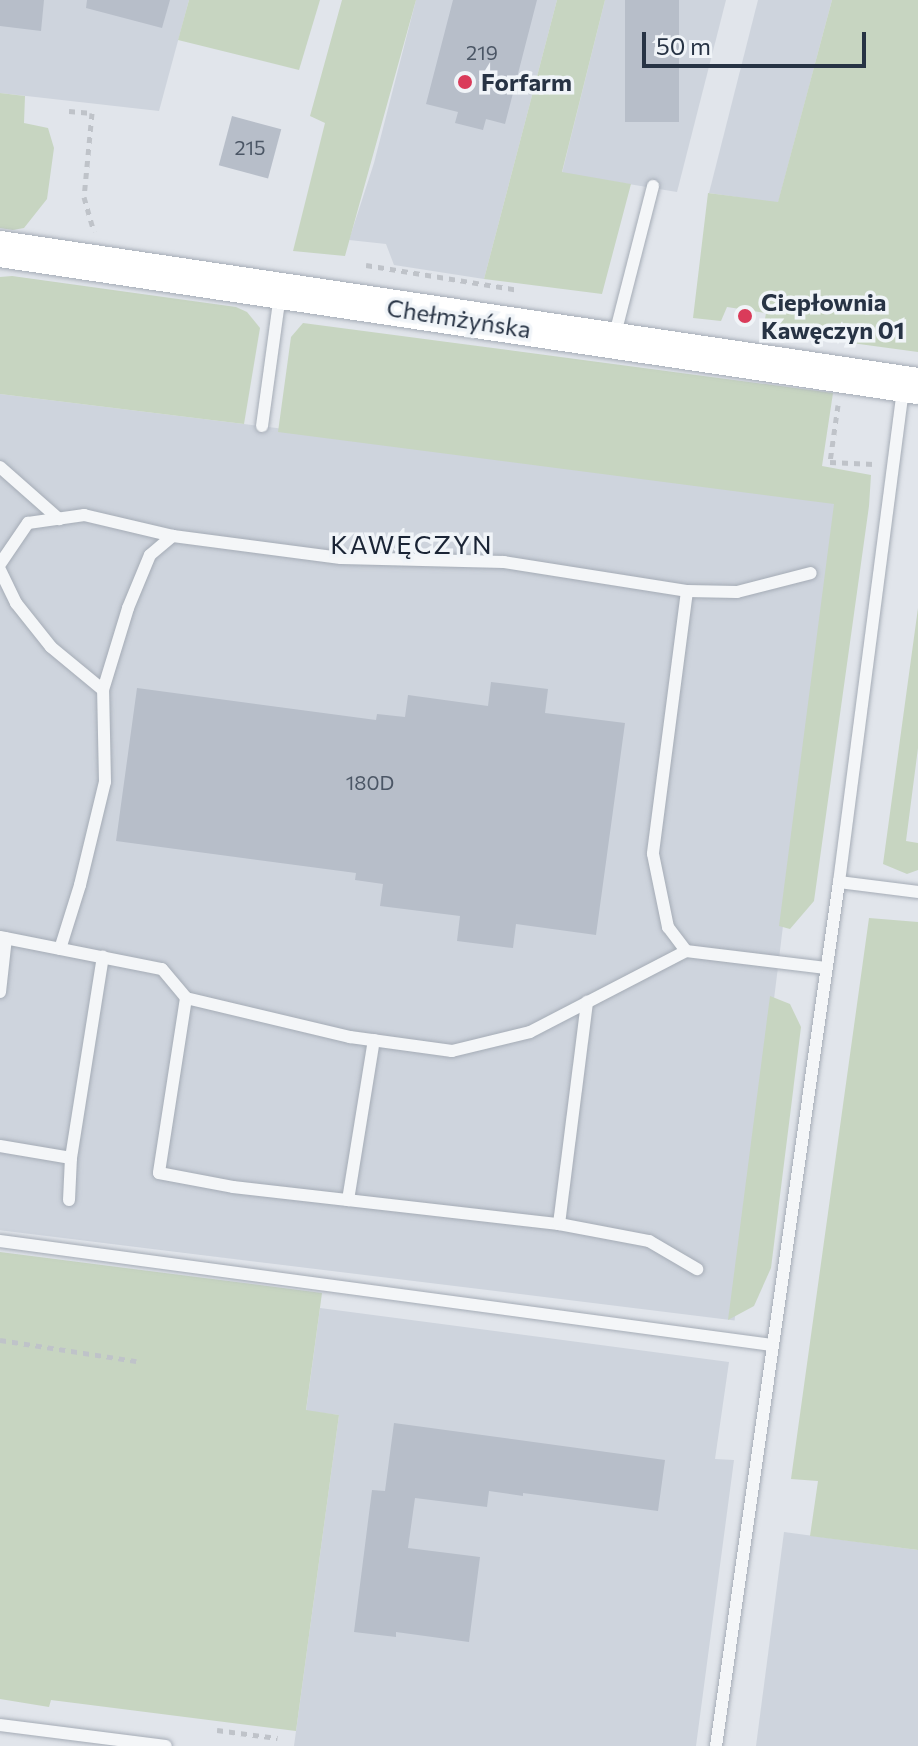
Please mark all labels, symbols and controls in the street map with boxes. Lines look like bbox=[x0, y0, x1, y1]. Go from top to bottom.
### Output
scale bar bbox=[646, 16, 870, 66]
text: 50 m bbox=[656, 31, 711, 60]
house number: 219 bbox=[466, 40, 498, 64]
place label: Forfarm bbox=[481, 68, 572, 96]
marker: Forfarm bbox=[456, 73, 474, 91]
house number: 215 bbox=[234, 135, 266, 159]
place label: Ciepłownia Kawęczyn 01 bbox=[761, 288, 905, 344]
street label: Chełmżyńska bbox=[385, 292, 533, 344]
marker: Ciepłownia Kawęczyn 01 bbox=[736, 307, 754, 325]
district label: KAWĘCZYN bbox=[330, 528, 494, 560]
house number: 180D bbox=[346, 770, 394, 794]

